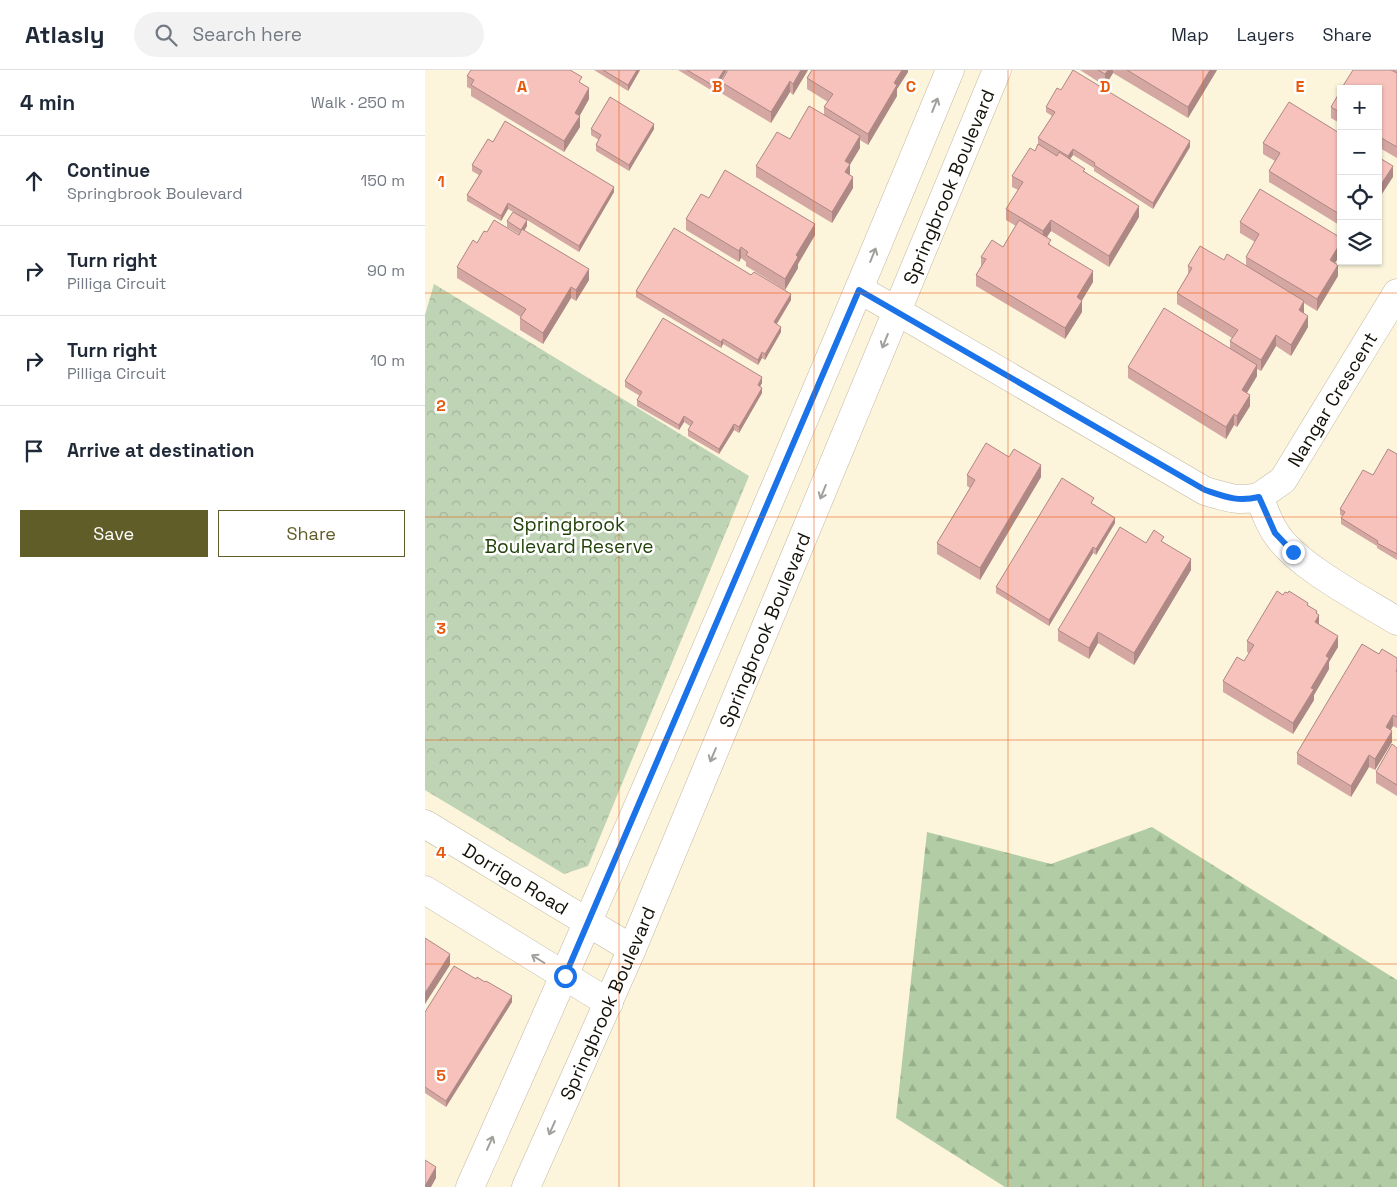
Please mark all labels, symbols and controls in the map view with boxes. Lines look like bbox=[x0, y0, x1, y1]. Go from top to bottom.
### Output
search box bbox=[134, 12, 484, 57]
text: Atlasly bbox=[25, 19, 104, 50]
icon: search bbox=[152, 21, 180, 49]
text: Search here bbox=[192, 22, 302, 47]
text: Map bbox=[1171, 23, 1209, 46]
text: Layers bbox=[1237, 23, 1294, 46]
text: Share bbox=[1322, 23, 1372, 46]
text: A bbox=[517, 76, 527, 97]
text: B bbox=[712, 76, 722, 97]
text: C bbox=[906, 76, 916, 97]
text: D bbox=[1100, 76, 1110, 97]
text: E bbox=[1296, 76, 1305, 97]
street label: Springbrook Boulevard bbox=[897, 85, 1000, 288]
map controls bbox=[1337, 85, 1382, 265]
button: + bbox=[1337, 85, 1382, 130]
text: 4 min bbox=[20, 89, 75, 116]
text: Walk · 250 m bbox=[311, 92, 405, 113]
one-way arrow bbox=[931, 98, 941, 113]
button: − bbox=[1337, 130, 1382, 175]
text: Continue bbox=[67, 158, 150, 183]
icon: ahead bbox=[20, 167, 48, 195]
text: 150 m bbox=[361, 170, 405, 191]
text: 1 bbox=[437, 171, 445, 192]
button: locate bbox=[1337, 175, 1382, 220]
text: Springbrook Boulevard bbox=[67, 183, 243, 204]
button: layers bbox=[1337, 220, 1382, 265]
text: Turn right bbox=[67, 248, 157, 273]
one-way arrow bbox=[870, 248, 879, 263]
icon: right bbox=[20, 257, 48, 285]
text: 90 m bbox=[367, 260, 405, 281]
text: Pilliga Circuit bbox=[67, 273, 166, 294]
street label: Nangar Crescent bbox=[1282, 327, 1383, 471]
one-way arrow bbox=[880, 333, 889, 348]
text: Turn right bbox=[67, 338, 157, 363]
icon: right bbox=[20, 347, 48, 375]
text: 10 m bbox=[370, 350, 405, 371]
text: Pilliga Circuit bbox=[67, 363, 166, 384]
text: 2 bbox=[436, 395, 446, 416]
icon: arrive bbox=[20, 437, 48, 465]
text: Arrive at destination bbox=[67, 438, 255, 463]
one-way arrow bbox=[817, 484, 826, 499]
button: Save bbox=[20, 510, 208, 557]
button: Share bbox=[218, 510, 405, 557]
park label: Springbrook Boulevard Reserve bbox=[484, 512, 654, 559]
street label: Springbrook Boulevard bbox=[713, 529, 816, 731]
route end bbox=[1282, 541, 1305, 564]
text: 3 bbox=[436, 618, 446, 639]
one-way arrow bbox=[708, 747, 718, 762]
street label: Dorrigo Road bbox=[458, 837, 573, 920]
text: 4 bbox=[436, 842, 446, 863]
street label: Springbrook Boulevard bbox=[554, 903, 661, 1104]
one-way arrow bbox=[531, 954, 545, 964]
route start bbox=[554, 965, 577, 988]
text: 5 bbox=[436, 1065, 446, 1086]
one-way arrow bbox=[547, 1120, 557, 1135]
one-way arrow bbox=[486, 1136, 496, 1151]

